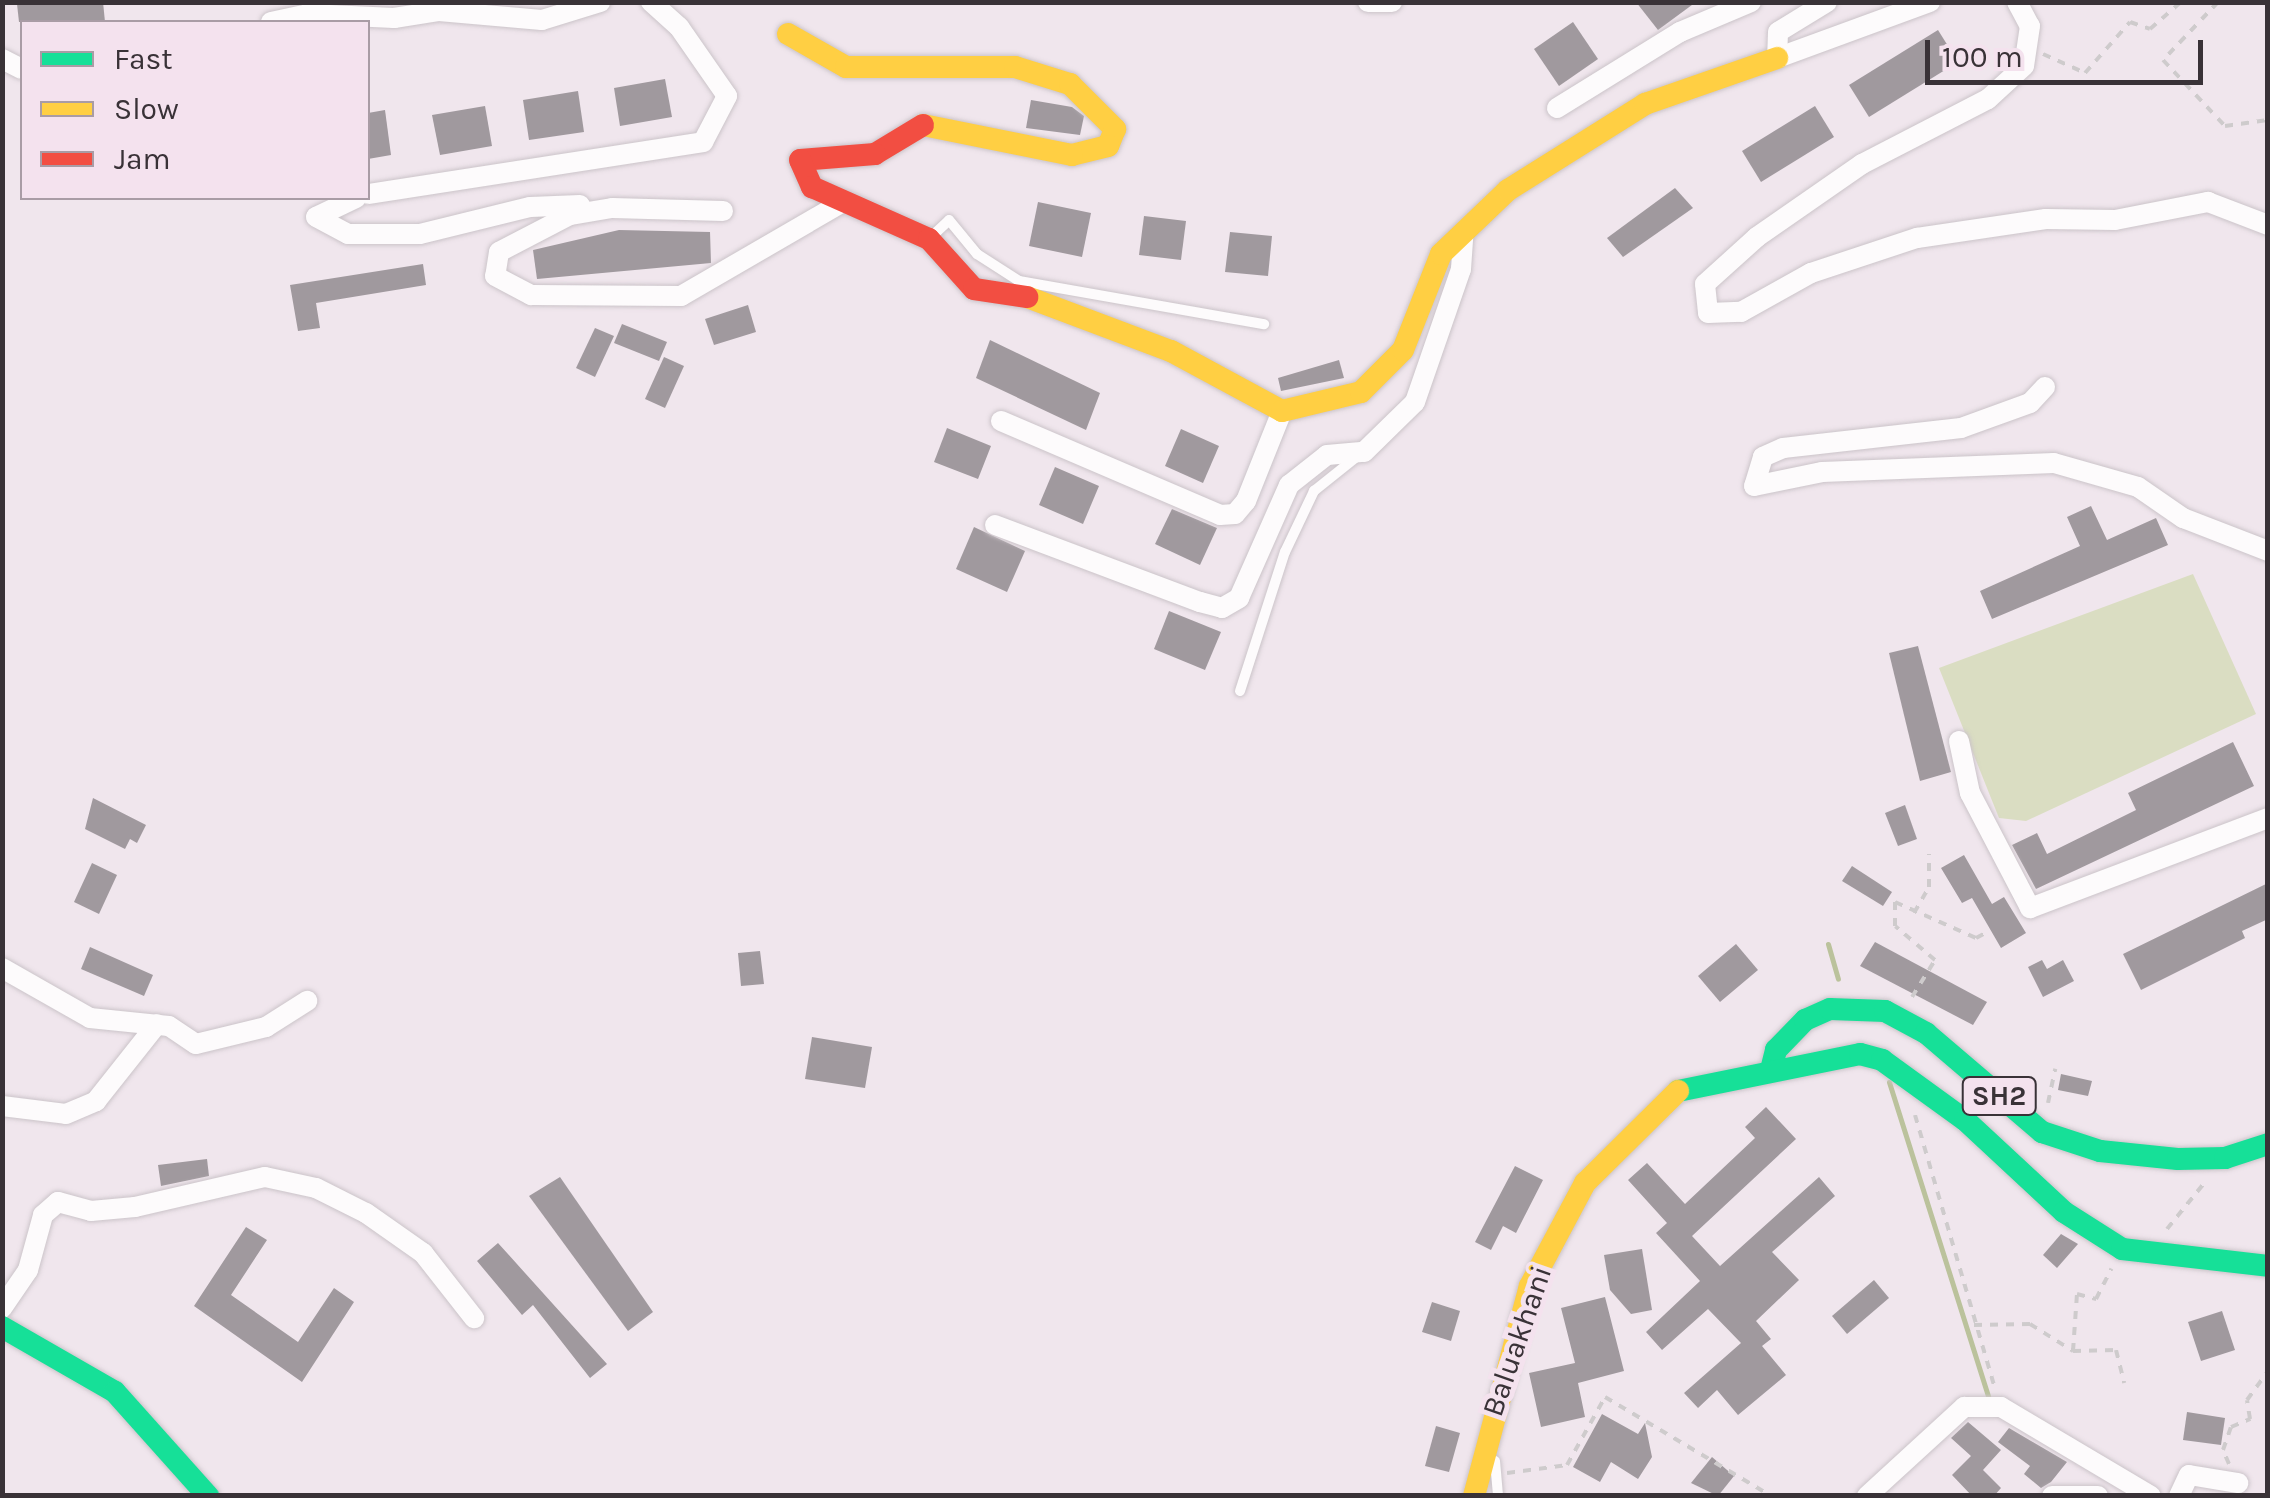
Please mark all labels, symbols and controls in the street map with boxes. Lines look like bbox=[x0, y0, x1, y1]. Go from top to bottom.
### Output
legend bbox=[20, 20, 370, 200]
scale bar bbox=[1930, 20, 2208, 82]
text: 100 m bbox=[1942, 39, 2023, 75]
text: Fast bbox=[114, 41, 173, 77]
text: Slow bbox=[114, 91, 179, 127]
text: Jam bbox=[114, 141, 171, 177]
road number: SH2 bbox=[1962, 1073, 2036, 1119]
street label: Baluakhani bbox=[1474, 1261, 1560, 1421]

